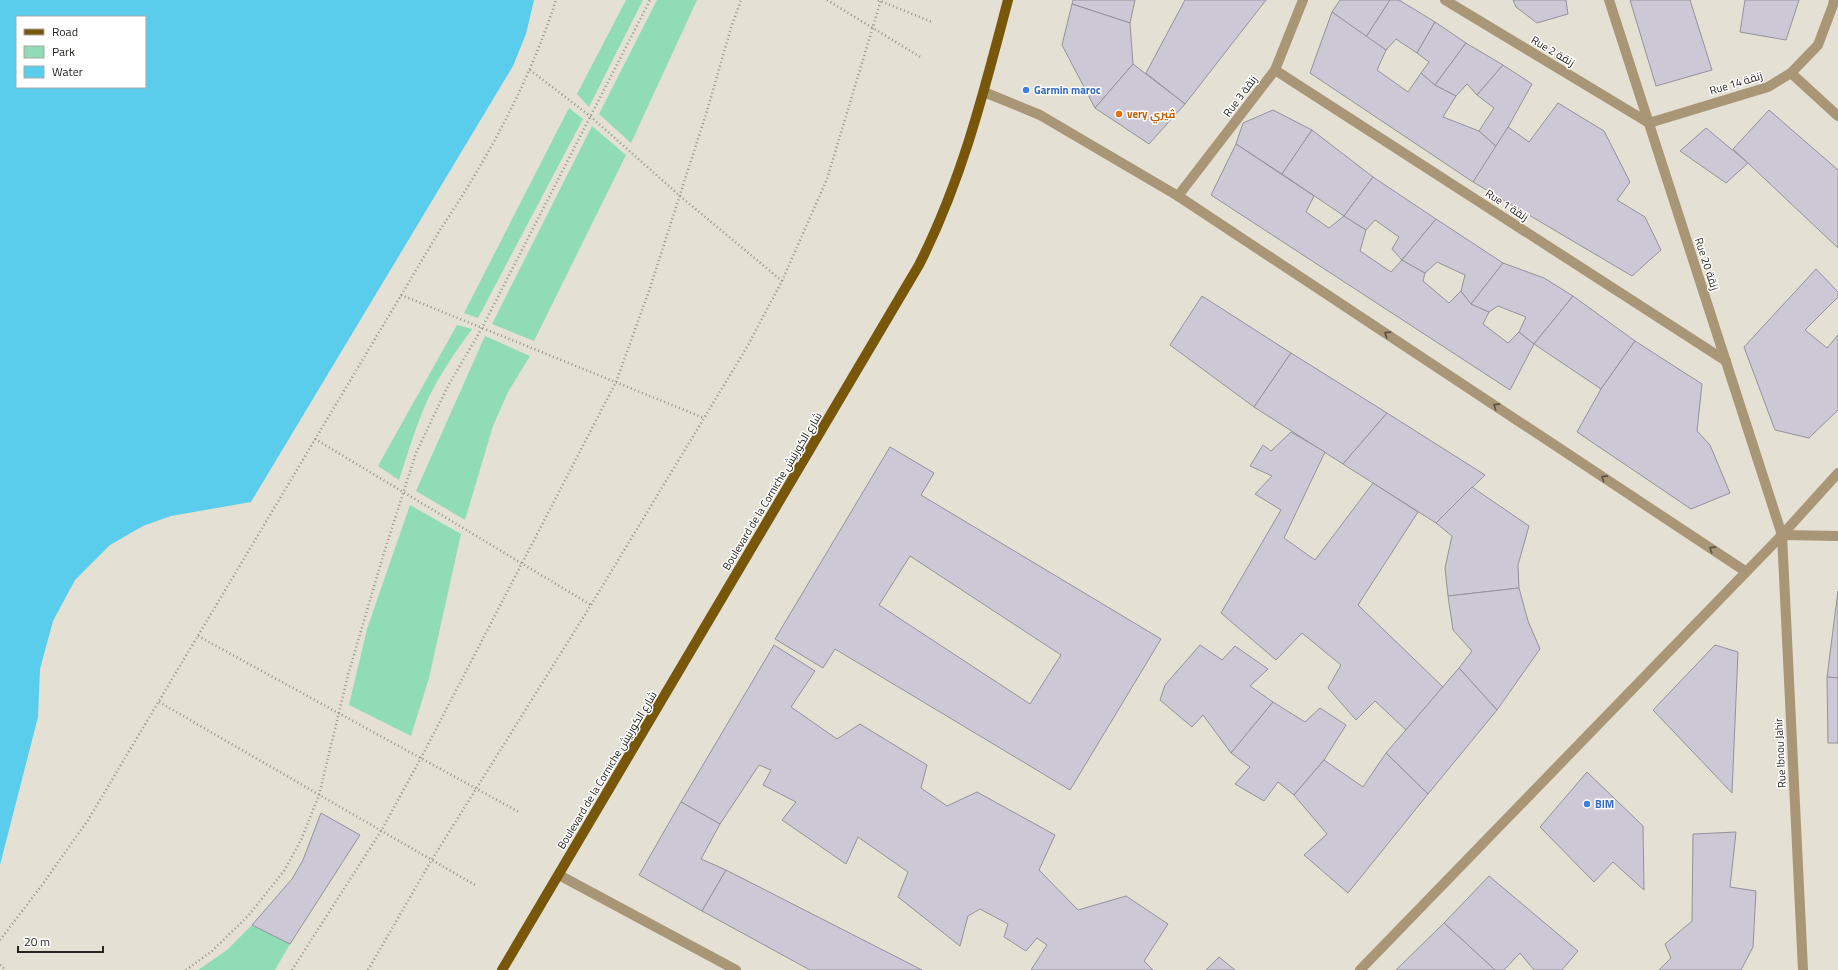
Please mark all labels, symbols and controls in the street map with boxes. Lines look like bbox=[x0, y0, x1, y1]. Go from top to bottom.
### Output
legend bbox=[16, 16, 146, 88]
text: Road bbox=[52, 22, 78, 41]
street label: Rue 2 زنقة bbox=[1528, 32, 1578, 70]
text: Park bbox=[52, 42, 75, 61]
text: Water bbox=[52, 62, 83, 81]
street label: Rue 14 زنقة bbox=[1708, 67, 1765, 99]
street label: Rue 3 زنقة bbox=[1219, 72, 1261, 120]
place label: Garmin maroc bbox=[1034, 82, 1101, 98]
marker: Garmin maroc bbox=[1021, 85, 1031, 95]
place label: very ڤيري bbox=[1127, 106, 1175, 124]
marker: very ڤيري bbox=[1114, 109, 1124, 119]
street label: Rue 1 زنقة bbox=[1482, 185, 1532, 225]
street label: Rue 20 زنقة bbox=[1691, 236, 1723, 293]
one-way arrow bbox=[1384, 331, 1391, 339]
one-way arrow bbox=[1493, 404, 1500, 411]
street label: Boulevard de la Corniche شارع الكورنيش bbox=[718, 409, 826, 573]
one-way arrow bbox=[1601, 475, 1608, 482]
one-way arrow bbox=[1710, 547, 1717, 554]
street label: Boulevard de la Corniche شارع الكورنيش bbox=[553, 688, 661, 852]
street label: Rue Ibnou Jahir bbox=[1770, 718, 1790, 788]
place label: BIM bbox=[1595, 796, 1614, 812]
marker: BIM bbox=[1582, 799, 1592, 809]
scale bar bbox=[18, 928, 103, 954]
text: 20 m bbox=[24, 932, 50, 951]

